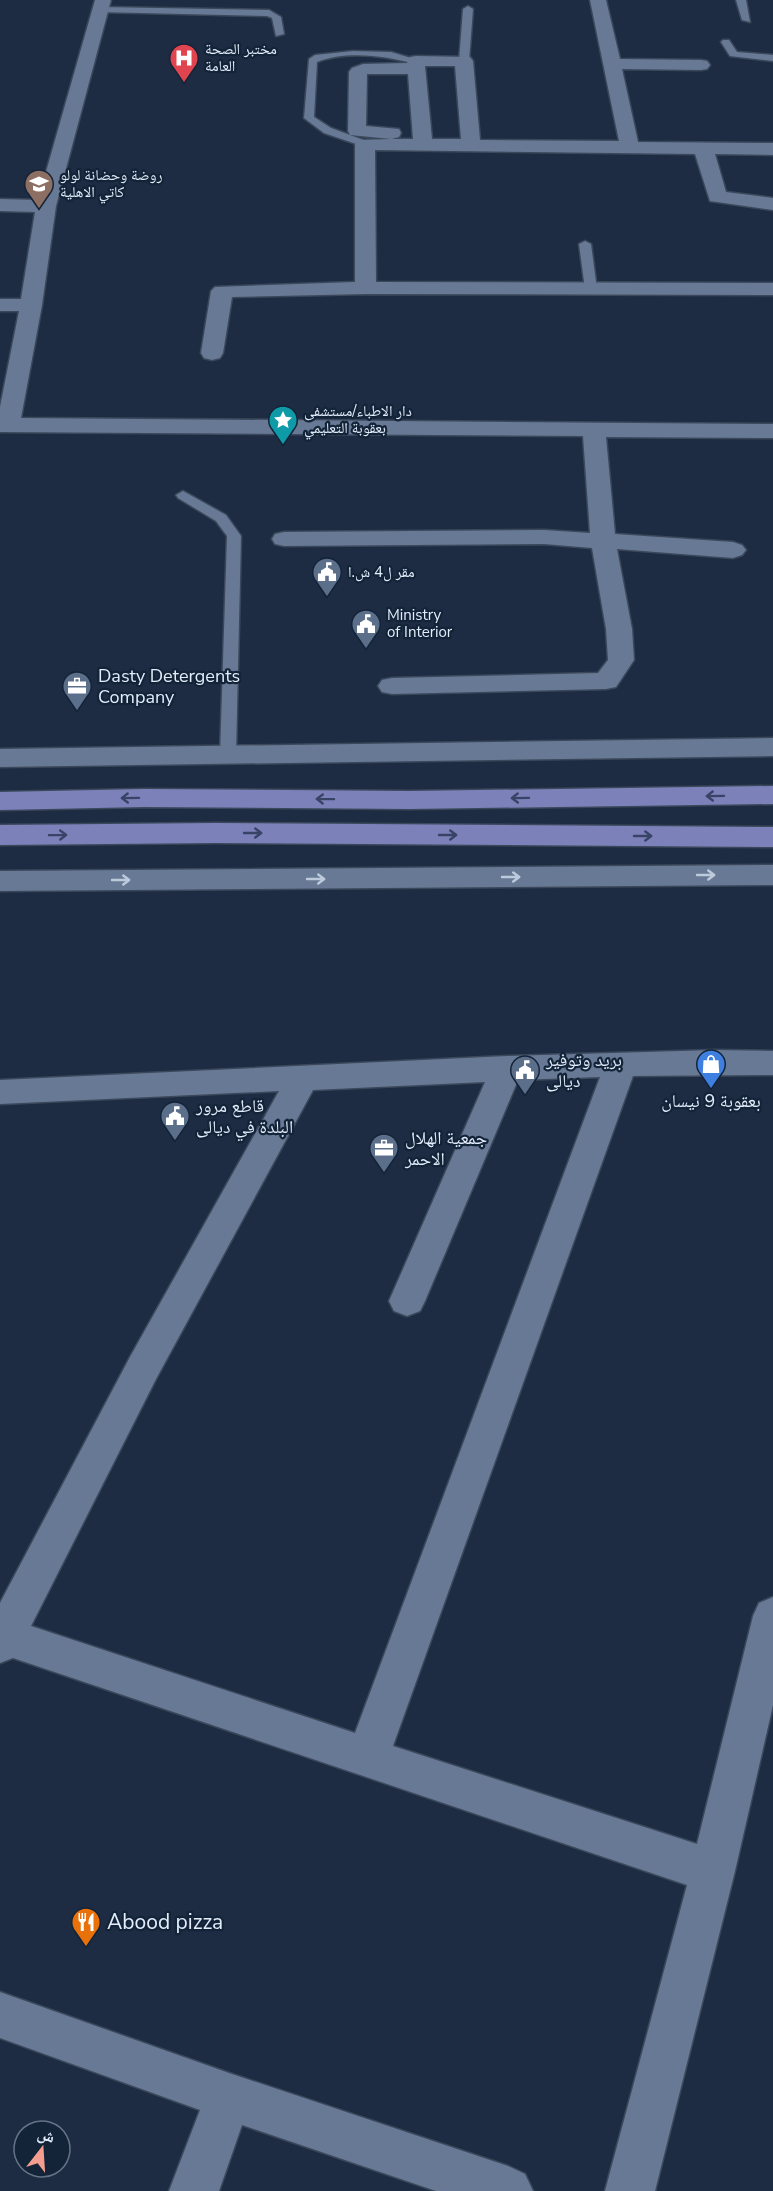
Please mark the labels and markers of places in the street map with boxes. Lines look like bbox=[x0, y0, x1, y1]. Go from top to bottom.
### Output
place label: مختبر الصحة العامة bbox=[205, 39, 277, 76]
hospital icon: مختبر الصحة العامة bbox=[168, 42, 200, 84]
place label: روضة وحضانة لولو كاتي الاهلية bbox=[60, 165, 163, 204]
school or university icon: روضة وحضانة لولو كاتي الاهلية bbox=[23, 168, 55, 210]
place label: دار الاطباء/مستشفى بعقوبة التعليمي bbox=[304, 401, 412, 440]
place icon: دار الاطباء/مستشفى بعقوبة التعليمي bbox=[267, 404, 299, 446]
public building icon: مقر ل4 ش.ا bbox=[311, 556, 343, 598]
place label: مقر ل4 ش.ا bbox=[348, 562, 415, 582]
place label: Ministry of Interior bbox=[387, 605, 453, 642]
public building icon: Ministry of Interior bbox=[350, 608, 382, 650]
place label: Dasty Detergents Company bbox=[98, 664, 240, 709]
office icon: Dasty Detergents Company bbox=[61, 670, 93, 712]
place label: بريد وتوفير ديالى bbox=[545, 1048, 622, 1093]
shop icon: بعقوبة 9 نيسان bbox=[695, 1048, 727, 1090]
public building icon: بريد وتوفير ديالى bbox=[509, 1054, 541, 1096]
place label: بعقوبة 9 نيسان bbox=[661, 1089, 761, 1113]
place label: قاطع مرور البلدة في ديالى bbox=[195, 1094, 293, 1142]
public building icon: قاطع مرور البلدة في ديالى bbox=[159, 1100, 191, 1142]
place label: جمعية الهلال الاحمر bbox=[404, 1126, 487, 1171]
office icon: جمعية الهلال الاحمر bbox=[368, 1132, 400, 1174]
restaurant icon: Abood pizza bbox=[70, 1906, 102, 1948]
place label: Abood pizza bbox=[107, 1908, 223, 1936]

